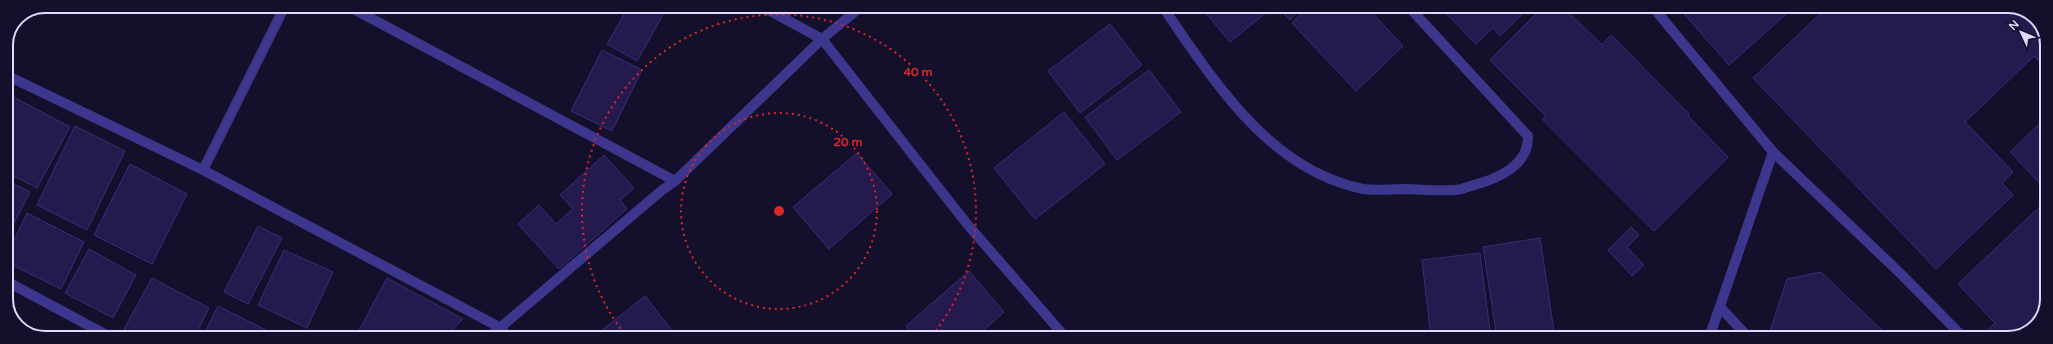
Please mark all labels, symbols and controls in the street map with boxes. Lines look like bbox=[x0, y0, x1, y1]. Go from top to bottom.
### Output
north arrow bbox=[2001, 12, 2041, 52]
text: N bbox=[2006, 18, 2022, 33]
text: 40 m bbox=[903, 65, 933, 79]
text: 20 m bbox=[833, 135, 863, 149]
centre of rings bbox=[772, 204, 786, 218]

